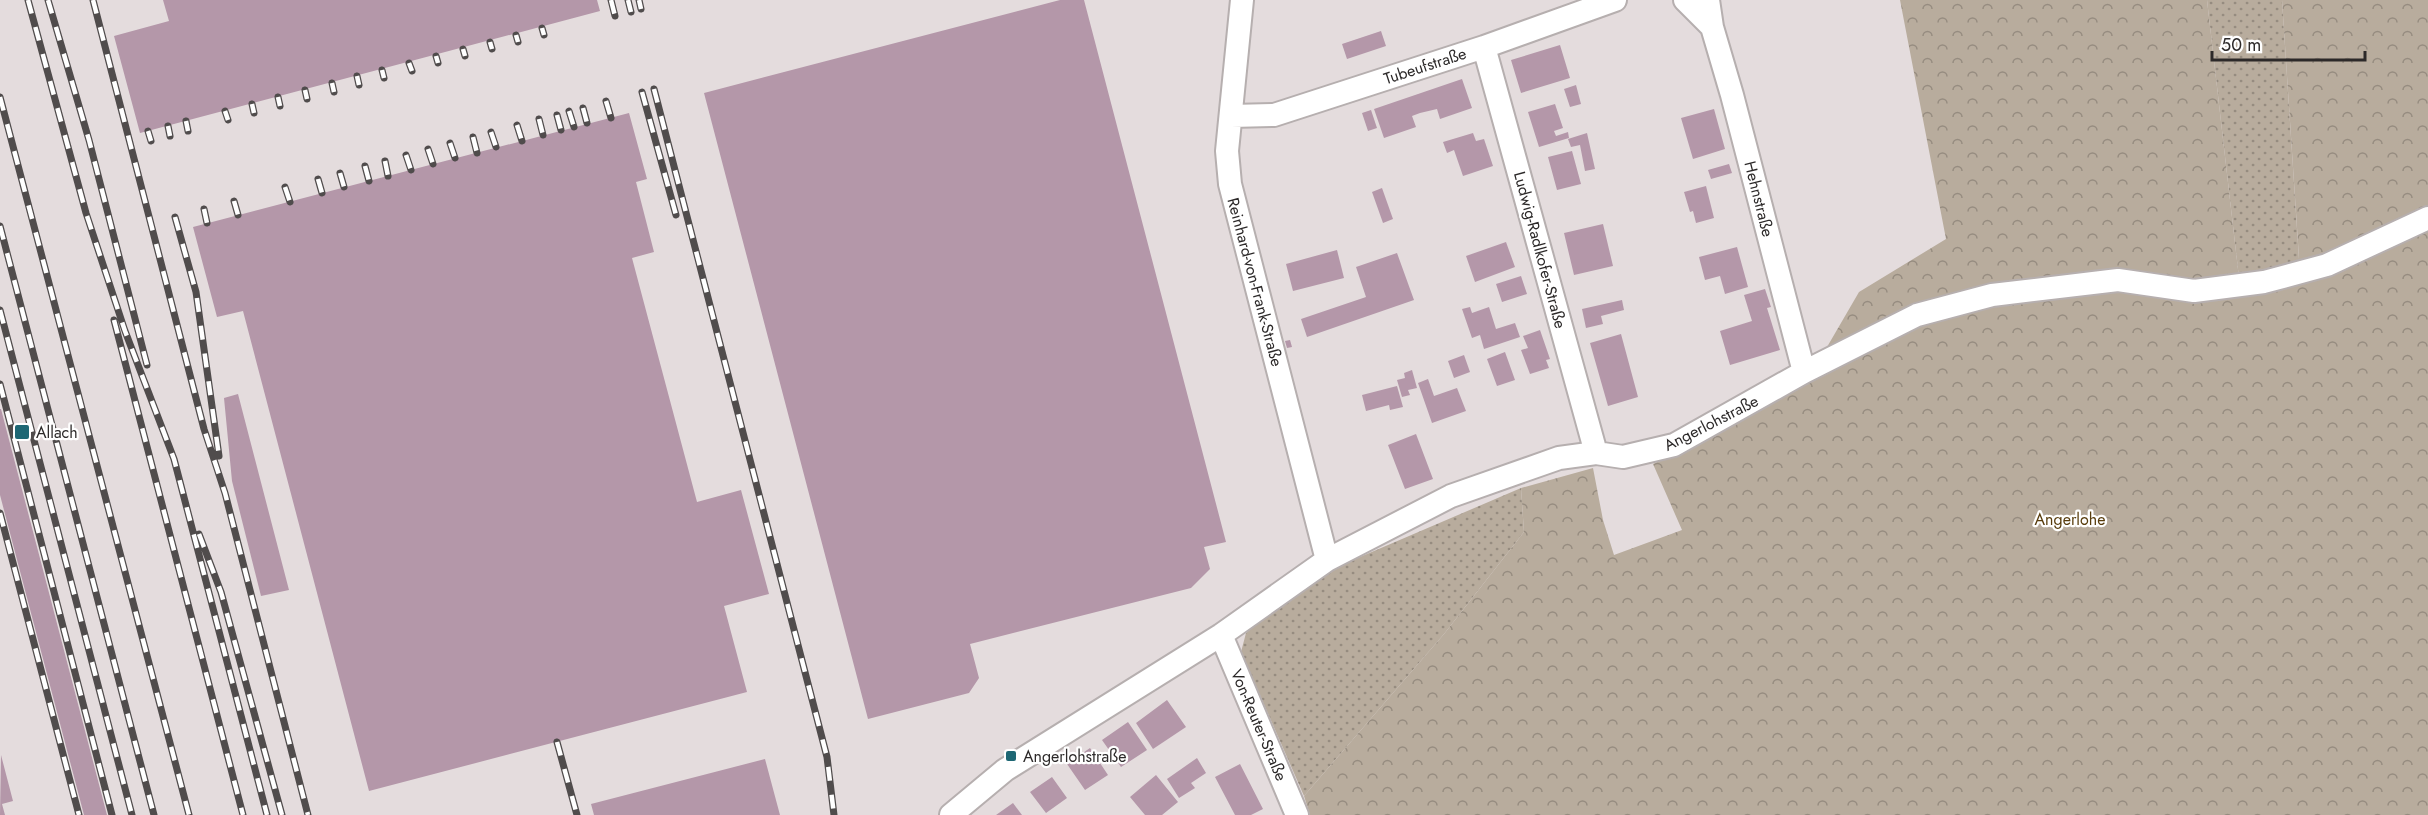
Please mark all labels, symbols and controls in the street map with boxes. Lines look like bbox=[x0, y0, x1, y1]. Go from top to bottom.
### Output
scale bar bbox=[2212, 24, 2365, 62]
text: 50 m bbox=[2221, 32, 2261, 58]
street label: Tubeufstraße bbox=[1381, 42, 1469, 90]
street label: Hehnstraße bbox=[1738, 159, 1780, 239]
street label: Ludwig-Radlkofer-Straße bbox=[1508, 169, 1572, 331]
street label: Reinhard-von-Frank-Straße bbox=[1221, 195, 1289, 369]
street label: Angerlohstraße bbox=[1660, 389, 1762, 457]
place label: Allach bbox=[36, 421, 78, 444]
marker: Allach bbox=[13, 423, 31, 441]
park label: Angerlohe bbox=[2035, 508, 2105, 531]
street label: Von-Reuter-Straße bbox=[1225, 666, 1293, 784]
place label: Angerlohstraße bbox=[1023, 745, 1126, 768]
marker: Angerlohstraße bbox=[1004, 749, 1018, 763]

